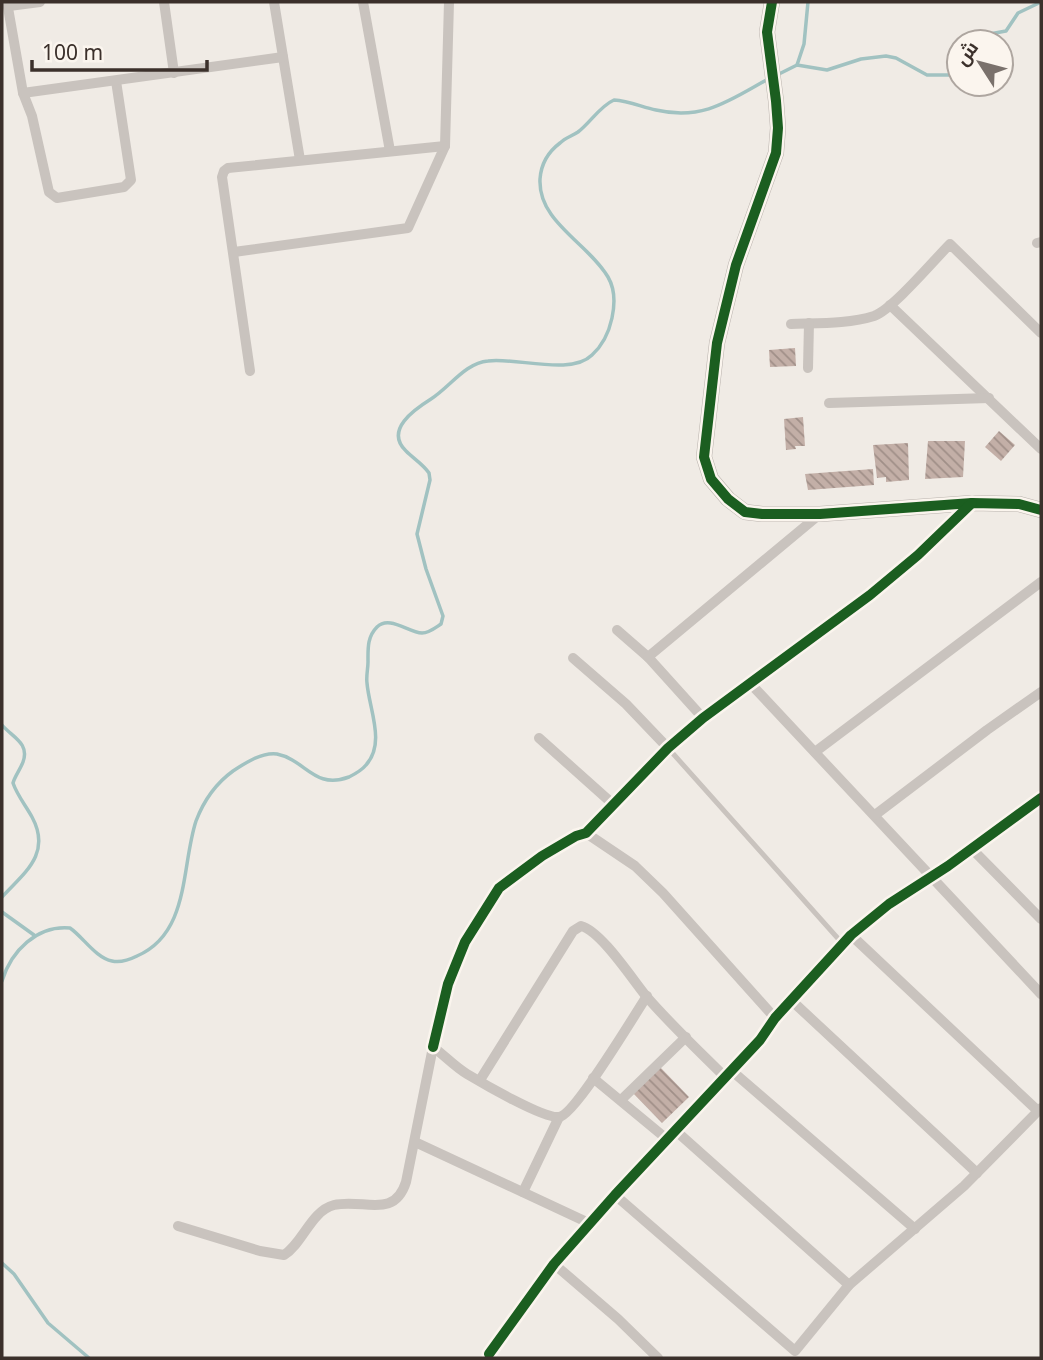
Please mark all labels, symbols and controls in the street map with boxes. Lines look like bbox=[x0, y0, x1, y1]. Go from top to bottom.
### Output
scale bar bbox=[32, 28, 206, 72]
north arrow bbox=[945, 28, 1015, 98]
text: ش bbox=[949, 36, 984, 71]
text: 100 m bbox=[42, 38, 103, 66]

